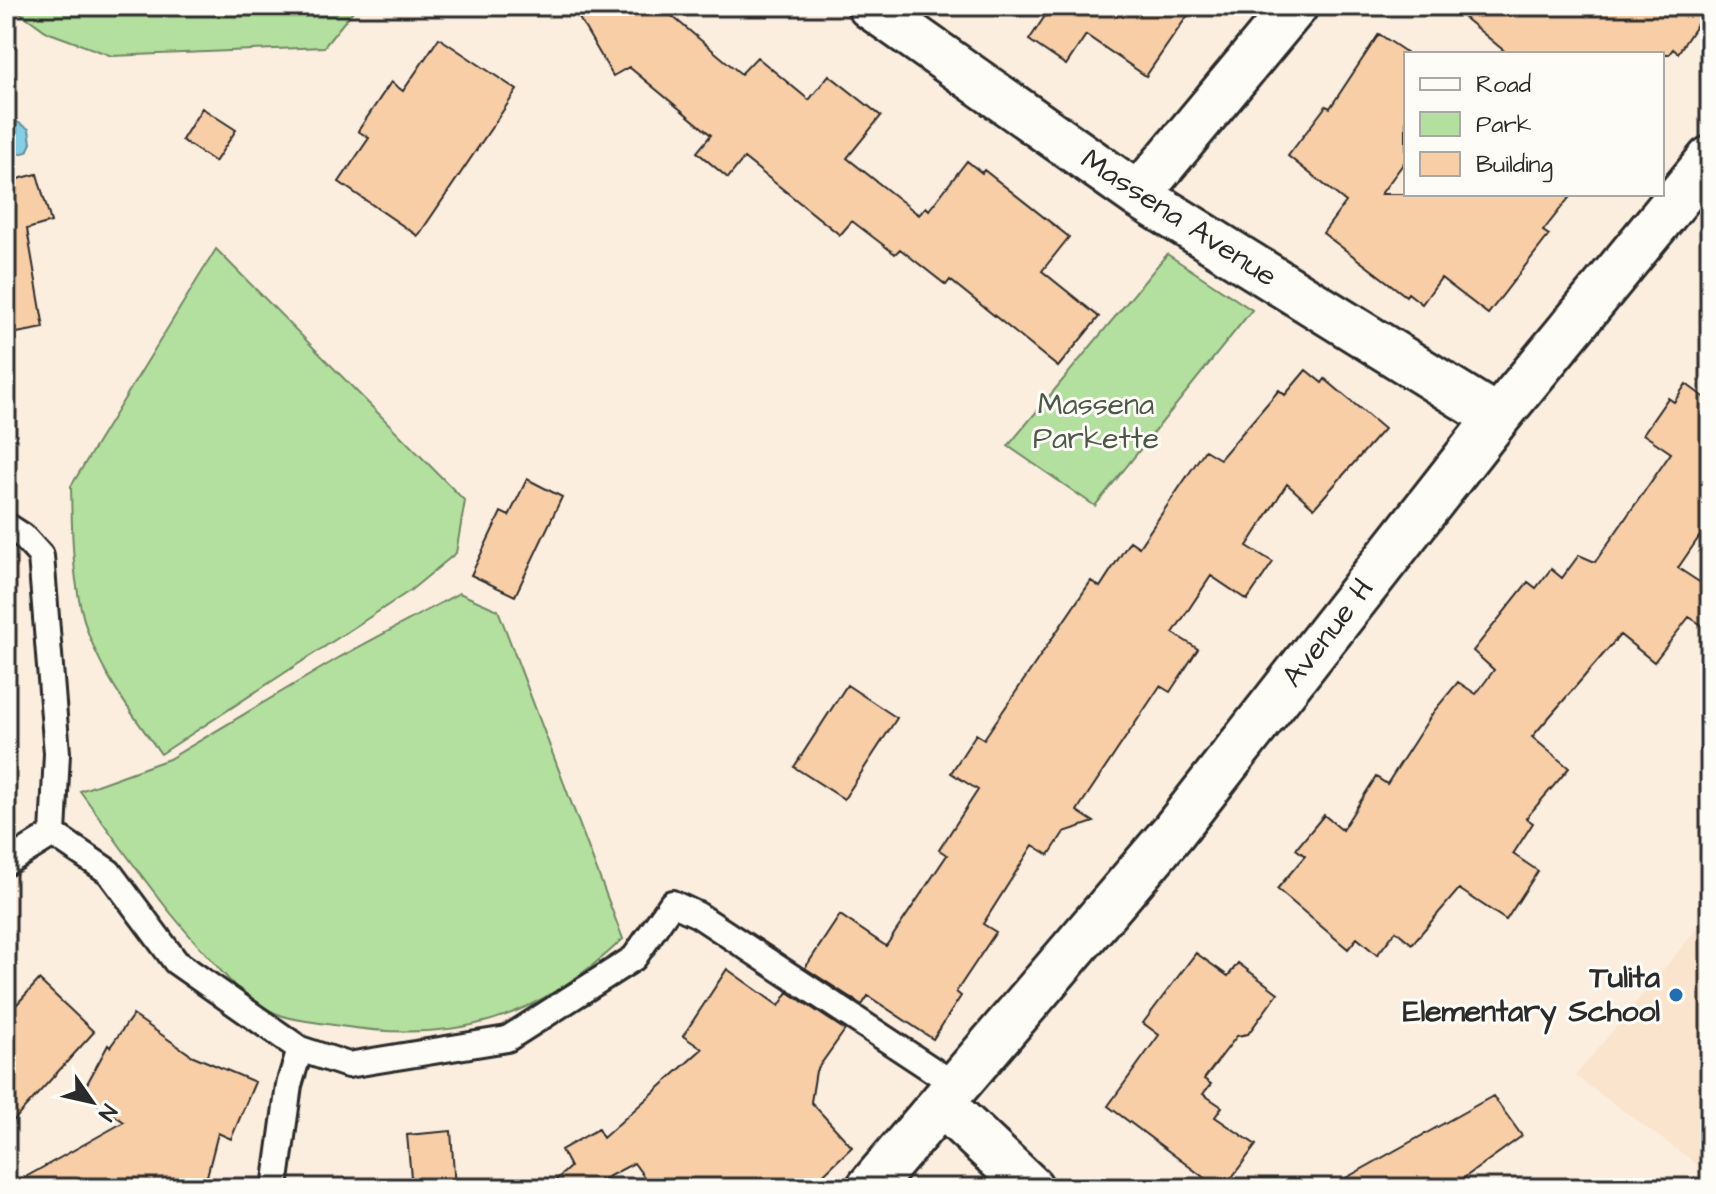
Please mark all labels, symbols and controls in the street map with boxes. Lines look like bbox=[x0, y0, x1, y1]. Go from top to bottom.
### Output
legend bbox=[1404, 52, 1664, 196]
text: Road bbox=[1476, 68, 1531, 102]
text: Park bbox=[1476, 108, 1532, 142]
street label: Massena Avenue bbox=[1073, 139, 1285, 297]
text: Building bbox=[1476, 148, 1553, 183]
park label: Massena Parkette bbox=[1033, 384, 1159, 460]
street label: Avenue H bbox=[1272, 570, 1384, 696]
place label: Tulita Elementary School bbox=[1403, 957, 1661, 1035]
marker: Tulita Elementary School bbox=[1667, 986, 1685, 1004]
north arrow bbox=[52, 1062, 132, 1142]
text: N bbox=[91, 1098, 124, 1127]

